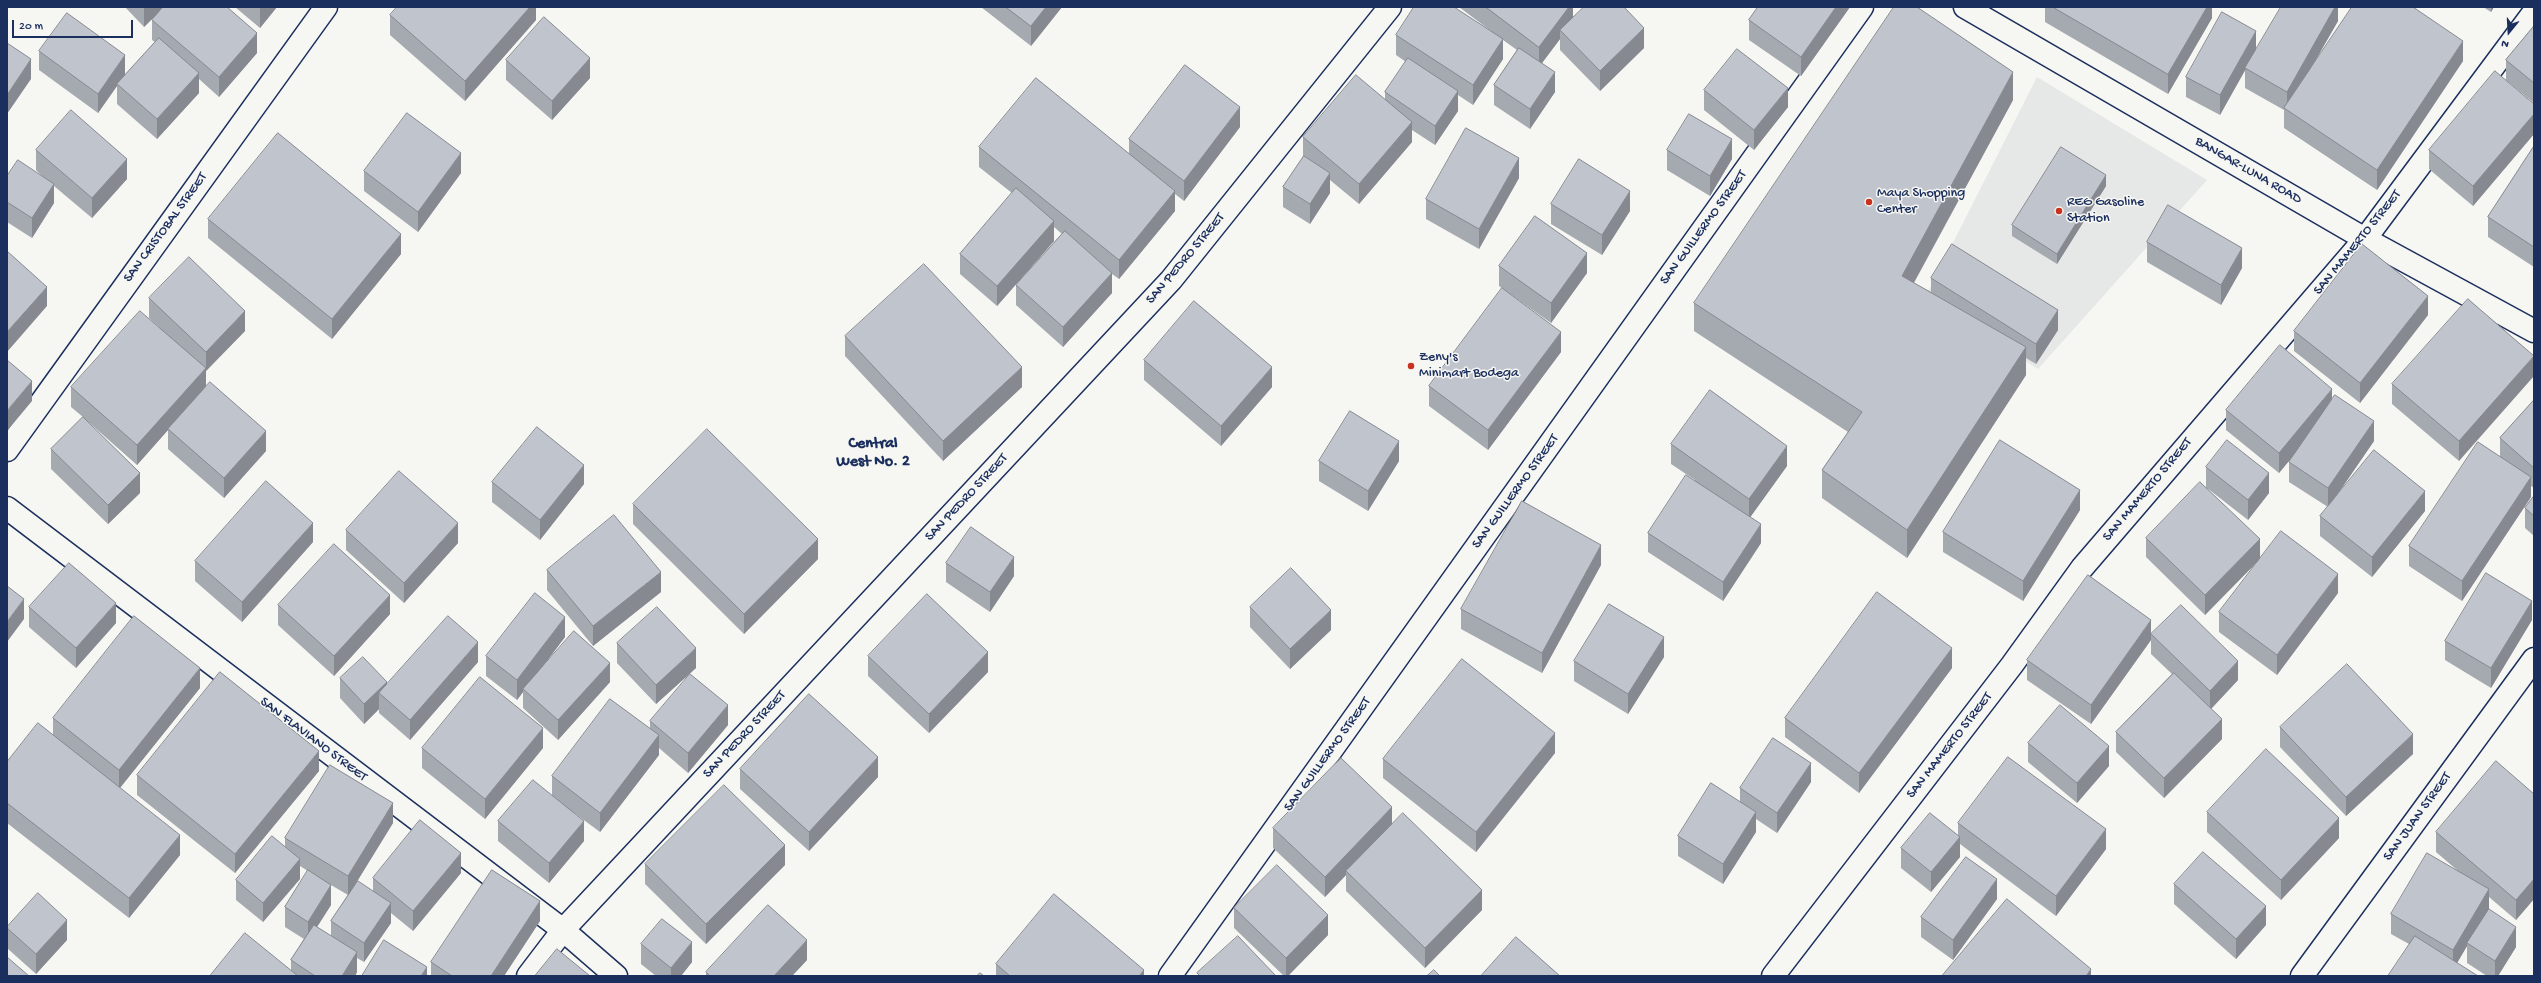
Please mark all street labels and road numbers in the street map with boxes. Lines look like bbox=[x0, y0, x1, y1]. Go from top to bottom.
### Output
street label: BANGAR-LUNA ROAD bbox=[2192, 134, 2304, 208]
street label: SAN GUILLERMO STREET bbox=[1657, 168, 1751, 288]
street label: SAN CRISTOBAL STREET bbox=[120, 170, 212, 286]
street label: SAN MAMERTO STREET bbox=[2311, 187, 2405, 299]
street label: SAN PEDRO STREET bbox=[1143, 210, 1229, 308]
street label: SAN GUILLERMO STREET bbox=[1469, 432, 1563, 552]
street label: SAN MAMERTO STREET bbox=[2100, 435, 2196, 545]
street label: SAN PEDRO STREET bbox=[922, 451, 1012, 545]
street label: SAN PEDRO STREET bbox=[700, 688, 790, 782]
street label: SAN MAMERTO STREET bbox=[1903, 690, 1997, 802]
street label: SAN FLAVIANO STREET bbox=[256, 694, 370, 786]
street label: SAN GUILLERMO STREET bbox=[1281, 695, 1375, 815]
street label: SAN JUAN STREET bbox=[2380, 769, 2456, 865]

